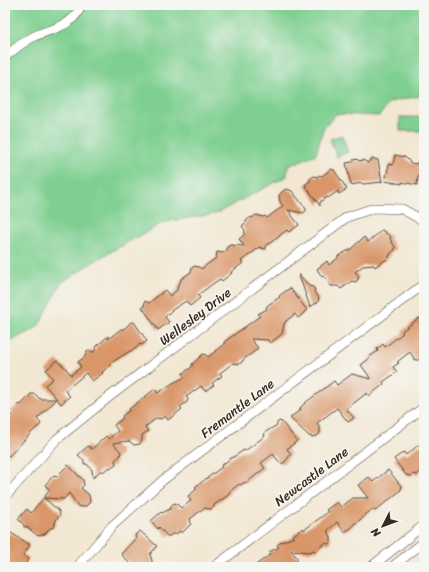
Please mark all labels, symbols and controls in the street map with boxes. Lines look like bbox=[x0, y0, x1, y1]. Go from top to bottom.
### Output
street label: Wellesley Drive bbox=[154, 281, 237, 351]
street label: Fremantle Lane bbox=[195, 373, 280, 444]
street label: Newcastle Lane bbox=[269, 440, 354, 512]
north arrow bbox=[363, 506, 403, 546]
text: N bbox=[366, 523, 386, 542]

